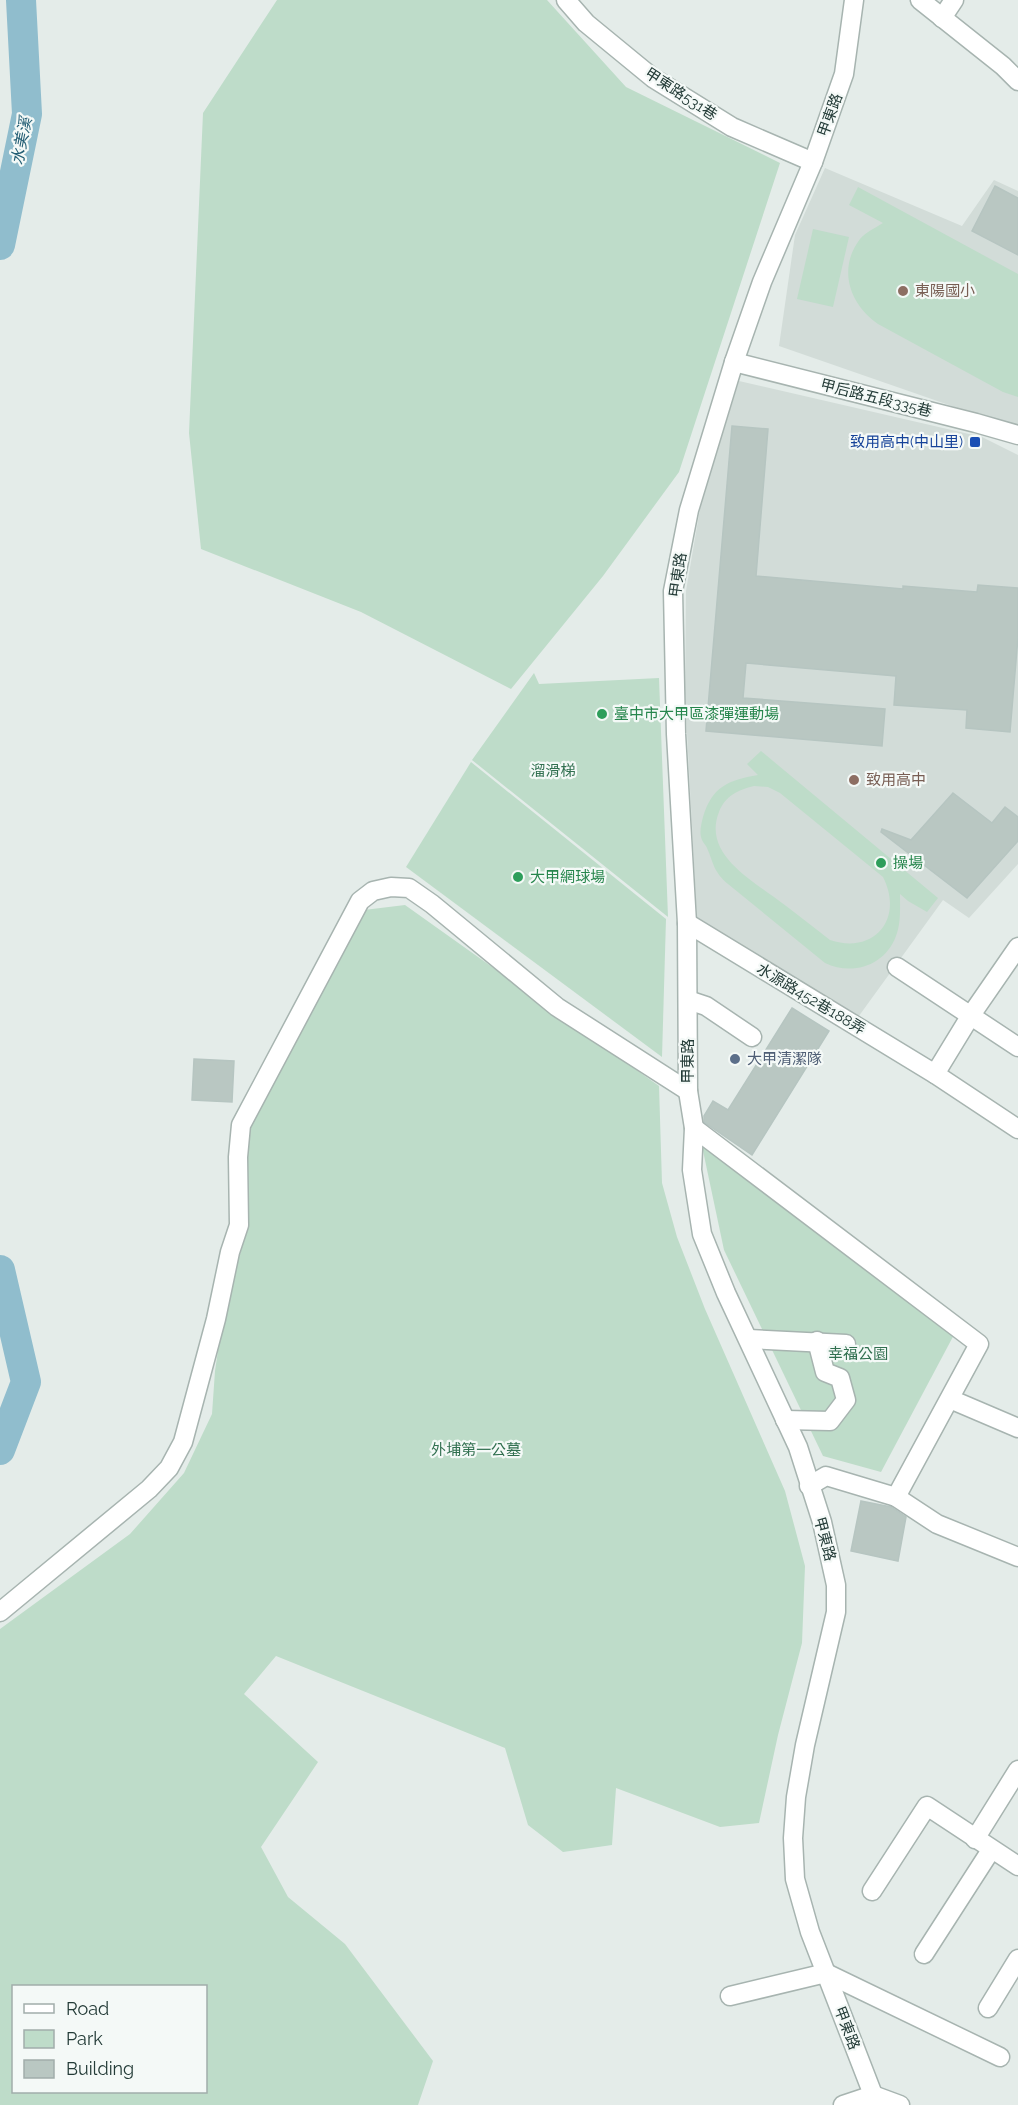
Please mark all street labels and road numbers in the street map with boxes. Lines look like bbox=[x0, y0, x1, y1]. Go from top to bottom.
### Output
street label: 甲東路531巷 bbox=[641, 64, 721, 124]
street label: 甲東路 bbox=[814, 91, 846, 139]
street label: 甲后路五段335巷 bbox=[818, 375, 934, 421]
street label: 甲東路 bbox=[666, 551, 690, 599]
street label: 水源路452巷188弄 bbox=[753, 960, 869, 1038]
street label: 甲東路 bbox=[679, 1038, 697, 1084]
street label: 甲東路 bbox=[810, 1515, 840, 1563]
street label: 甲東路 bbox=[831, 2004, 863, 2052]

